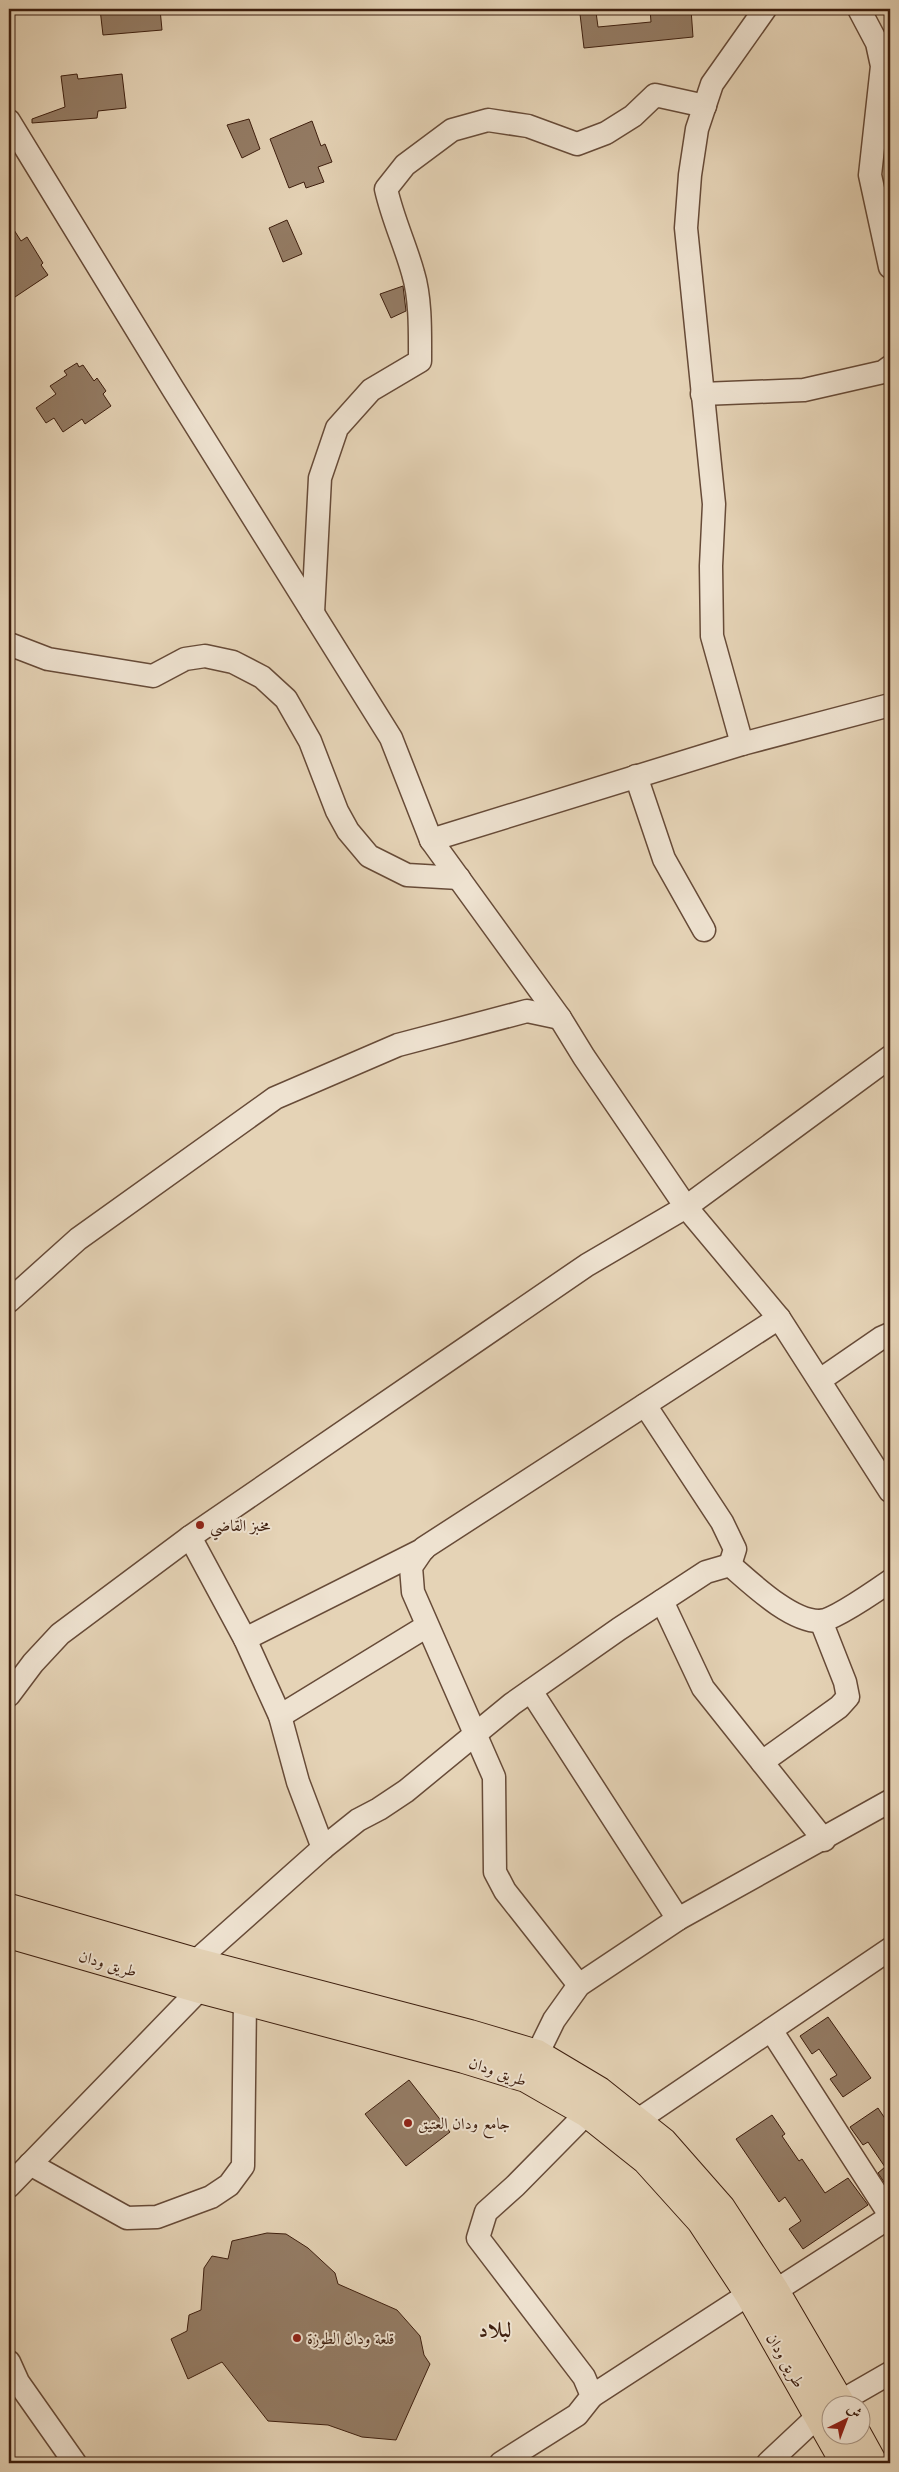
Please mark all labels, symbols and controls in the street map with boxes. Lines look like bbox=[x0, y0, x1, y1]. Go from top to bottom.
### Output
place label: مخبز القاضي bbox=[210, 1515, 271, 1541]
marker: مخبز القاضي bbox=[194, 1519, 206, 1531]
street label: طريق ودان bbox=[76, 1945, 139, 1982]
street label: طريق ودان bbox=[466, 2052, 530, 2091]
place label: جامع ودان العتيق bbox=[418, 2113, 510, 2139]
marker: جامع ودان العتيق bbox=[402, 2117, 414, 2129]
district label: لبلاد bbox=[479, 2317, 511, 2343]
place label: قلعة ودان الطوزة bbox=[307, 2328, 394, 2349]
street label: طريق ودان bbox=[762, 2329, 810, 2391]
marker: قلعة ودان الطوزة bbox=[291, 2332, 303, 2344]
north arrow bbox=[822, 2394, 872, 2444]
text: ش bbox=[844, 2399, 866, 2422]

